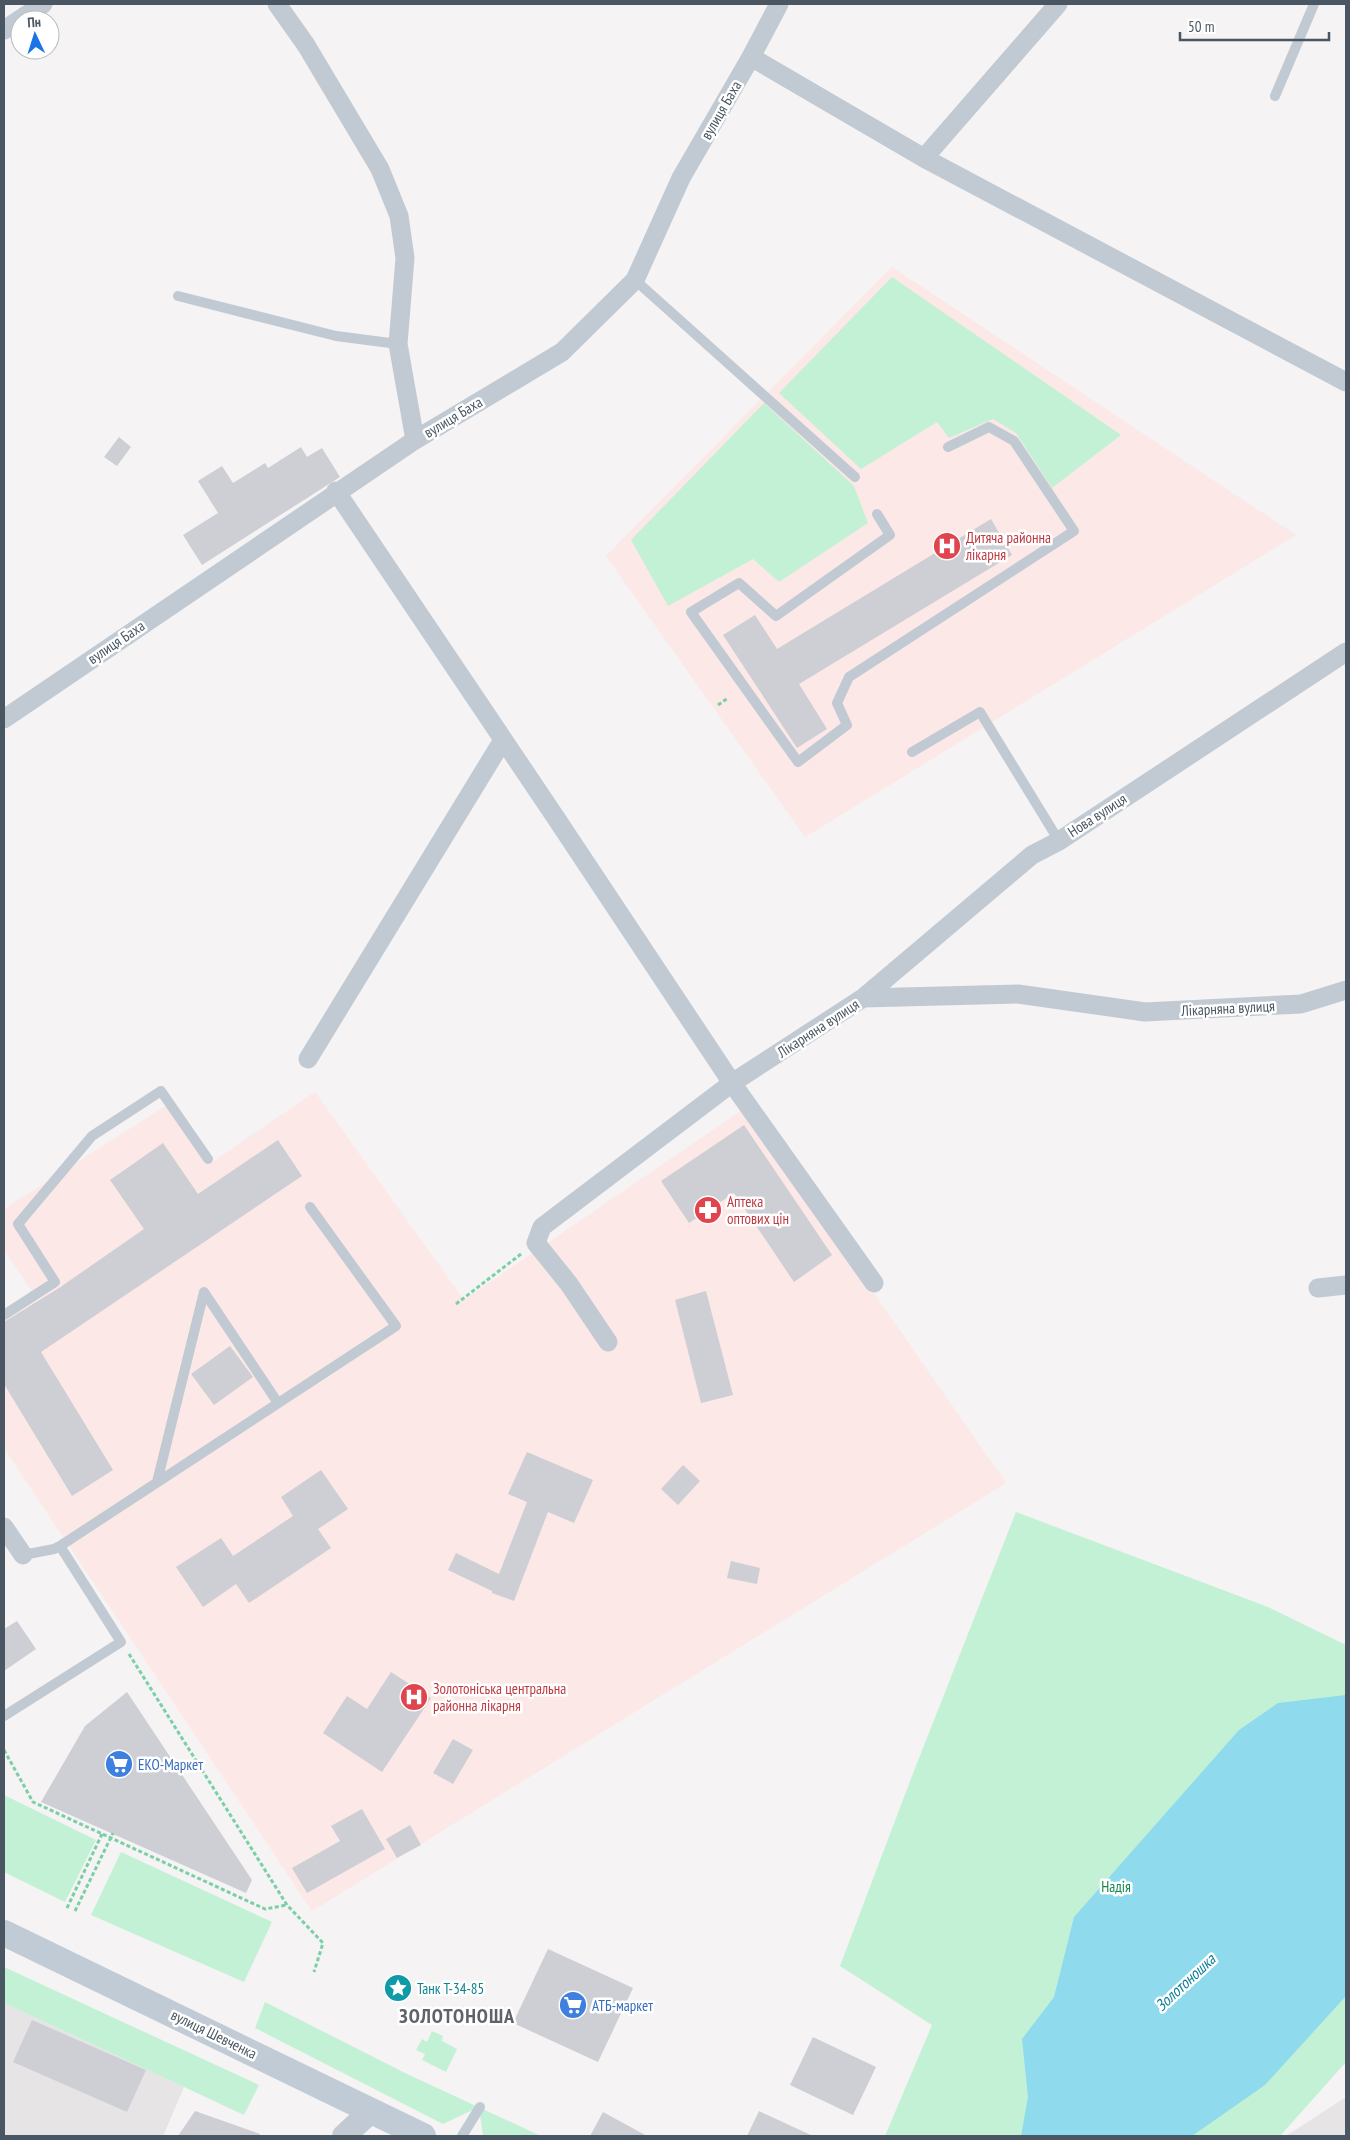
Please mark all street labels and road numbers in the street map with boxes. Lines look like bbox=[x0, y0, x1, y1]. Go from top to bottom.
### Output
street label: вулиця Баха bbox=[697, 77, 745, 143]
street label: вулиця Баха bbox=[420, 392, 486, 442]
street label: вулиця Баха bbox=[84, 616, 148, 668]
street label: Нова вулиця bbox=[1064, 789, 1130, 841]
street label: Лікарняна вулиця bbox=[773, 994, 863, 1062]
street label: Лікарняна вулиця bbox=[1180, 996, 1275, 1020]
street label: вулиця Шевченка bbox=[168, 2005, 260, 2063]

